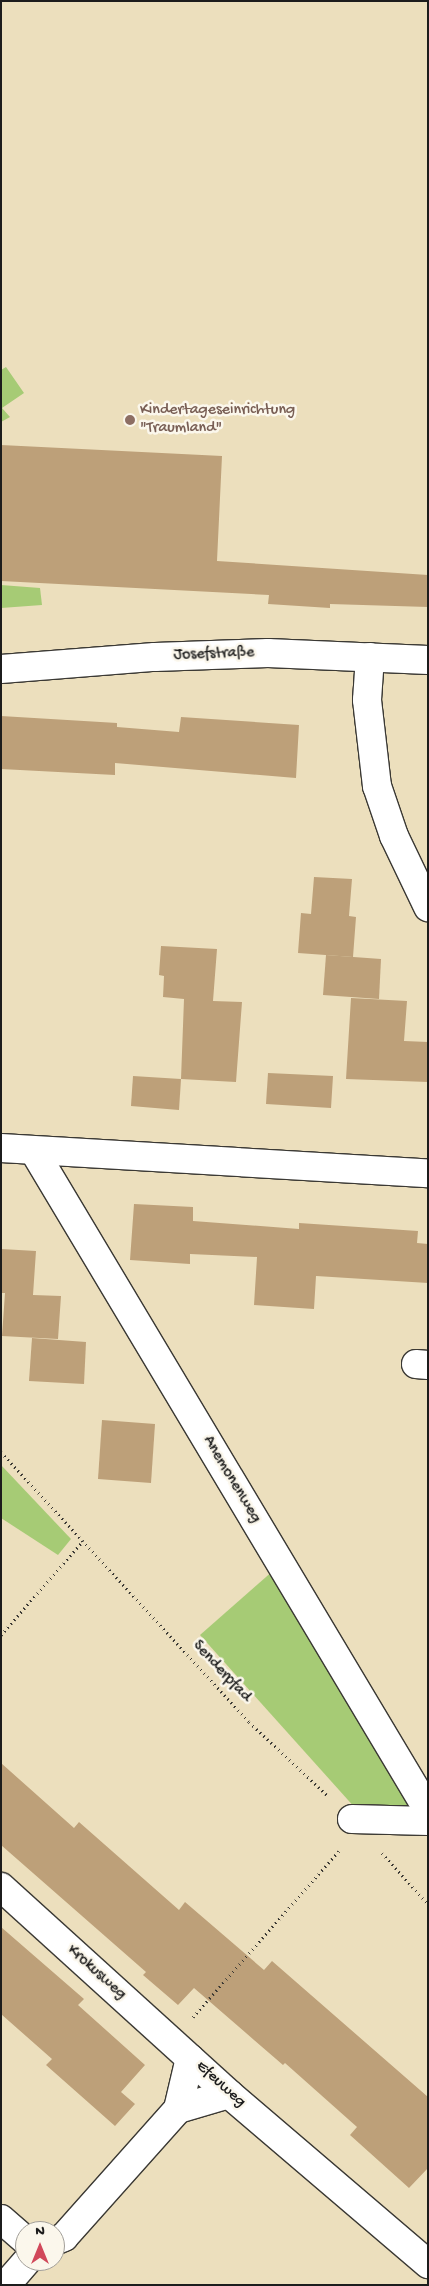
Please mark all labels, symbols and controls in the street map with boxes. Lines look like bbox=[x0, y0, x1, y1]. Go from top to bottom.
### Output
place label: Kindertageseinrichtung "Traumland" bbox=[140, 401, 295, 439]
marker: Kindertageseinrichtung "Traumland" bbox=[124, 414, 136, 426]
street label: Josefstraße bbox=[173, 644, 255, 666]
street label: Anemonenweg bbox=[197, 1433, 265, 1527]
street label: Senderpfad bbox=[188, 1637, 254, 1707]
street label: Krokusweg bbox=[62, 1941, 130, 2005]
street label: Efeuweg bbox=[191, 2058, 249, 2112]
north arrow bbox=[15, 2221, 65, 2271]
text: N bbox=[35, 2223, 45, 2240]

